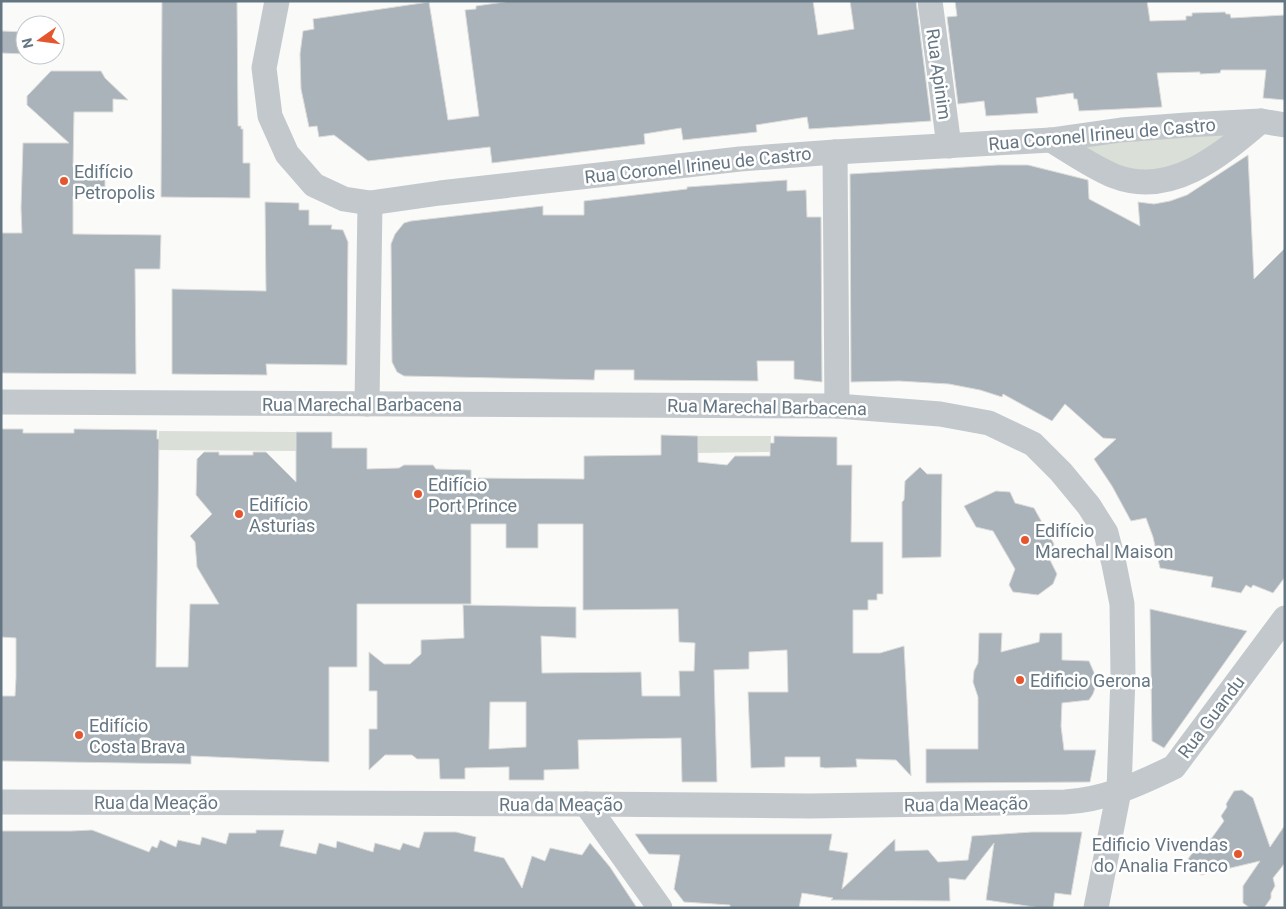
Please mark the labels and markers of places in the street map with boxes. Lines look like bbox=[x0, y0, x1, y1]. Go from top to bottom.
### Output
place label: Edifício Petropolis bbox=[74, 161, 155, 203]
marker: Edifício Petropolis bbox=[58, 175, 70, 187]
place label: Edifício Port Prince bbox=[428, 474, 517, 516]
marker: Edifício Port Prince bbox=[412, 488, 424, 500]
place label: Edifício Asturias bbox=[249, 494, 315, 536]
marker: Edifício Asturias bbox=[233, 508, 245, 520]
place label: Edifício Marechal Maison bbox=[1035, 520, 1173, 562]
marker: Edifício Marechal Maison bbox=[1019, 534, 1031, 546]
place label: Edificio Gerona bbox=[1030, 670, 1151, 691]
marker: Edificio Gerona bbox=[1014, 674, 1026, 686]
place label: Edifício Costa Brava bbox=[89, 715, 185, 757]
marker: Edifício Costa Brava bbox=[73, 729, 85, 741]
place label: Edificio Vivendas do Analia Franco bbox=[1092, 834, 1228, 876]
marker: Edificio Vivendas do Analia Franco bbox=[1232, 848, 1244, 860]

